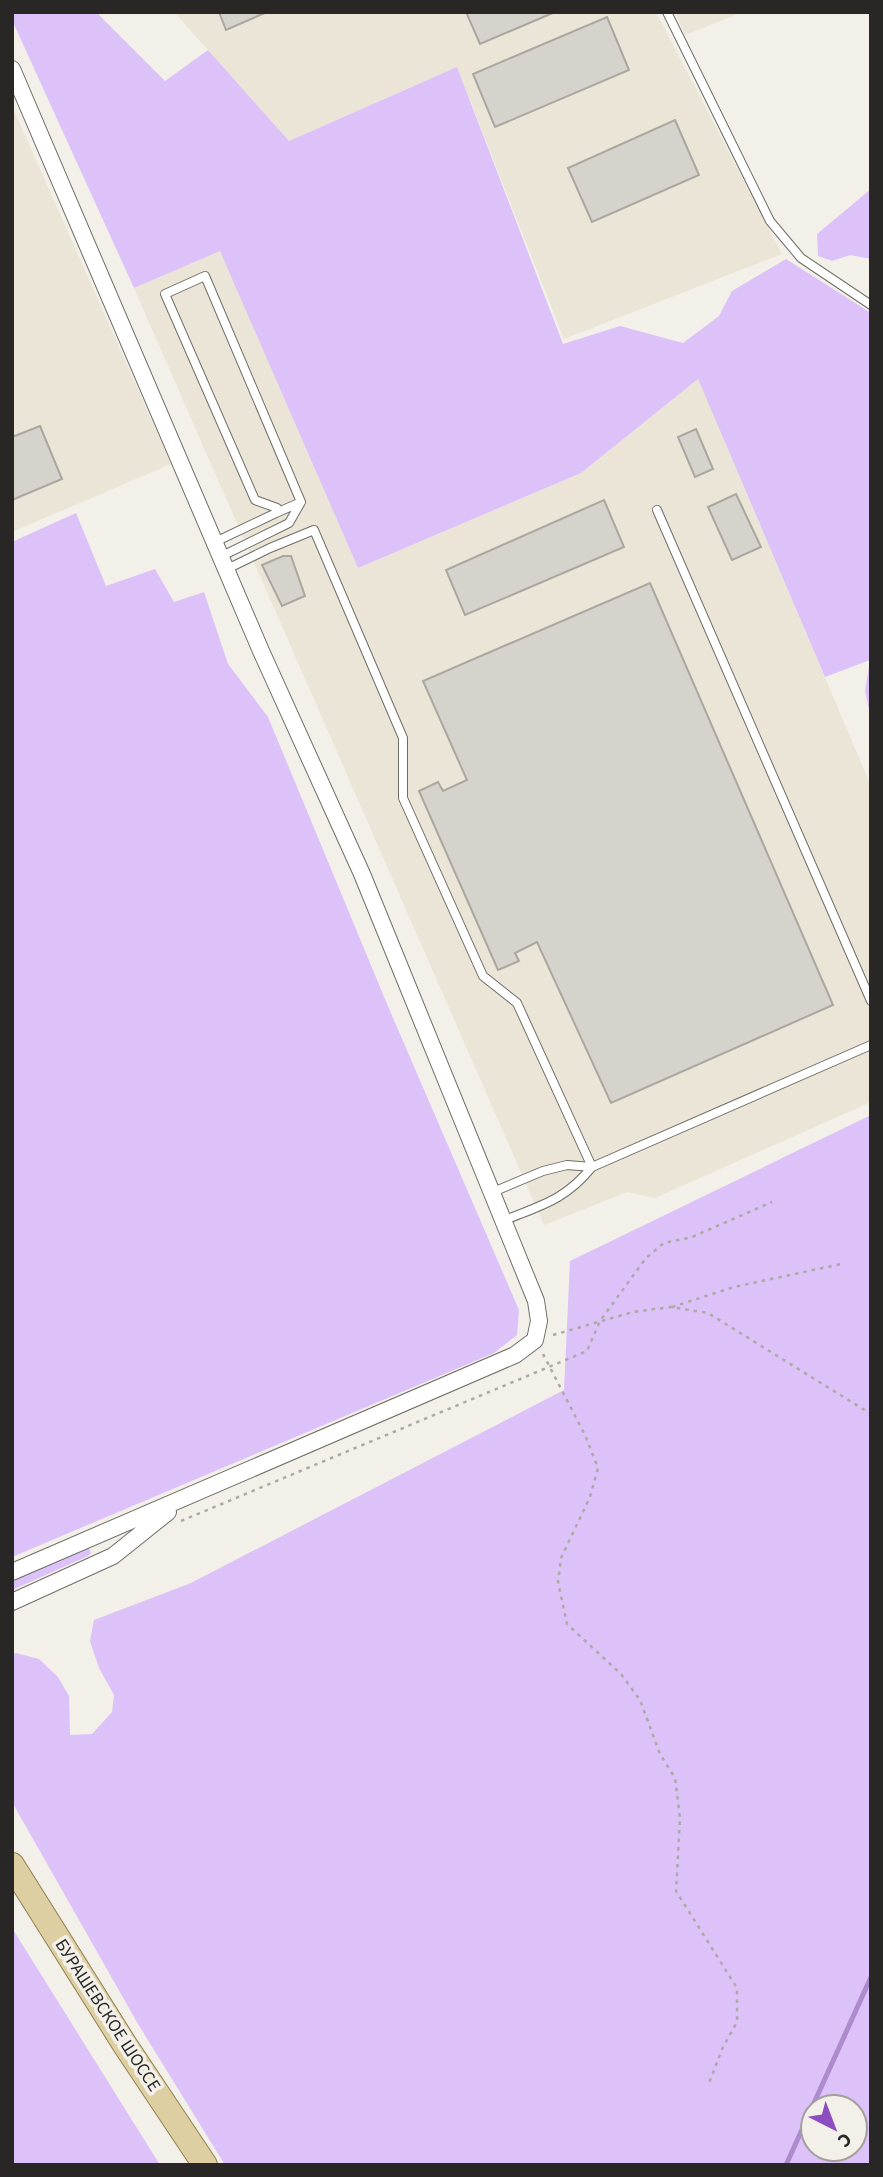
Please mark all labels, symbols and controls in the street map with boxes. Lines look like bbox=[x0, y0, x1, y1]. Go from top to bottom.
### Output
street label: БУРАШЕВСКОЕ ШОССЕ bbox=[49, 1934, 166, 2096]
north arrow bbox=[799, 2093, 869, 2163]
text: С bbox=[831, 2126, 858, 2153]

